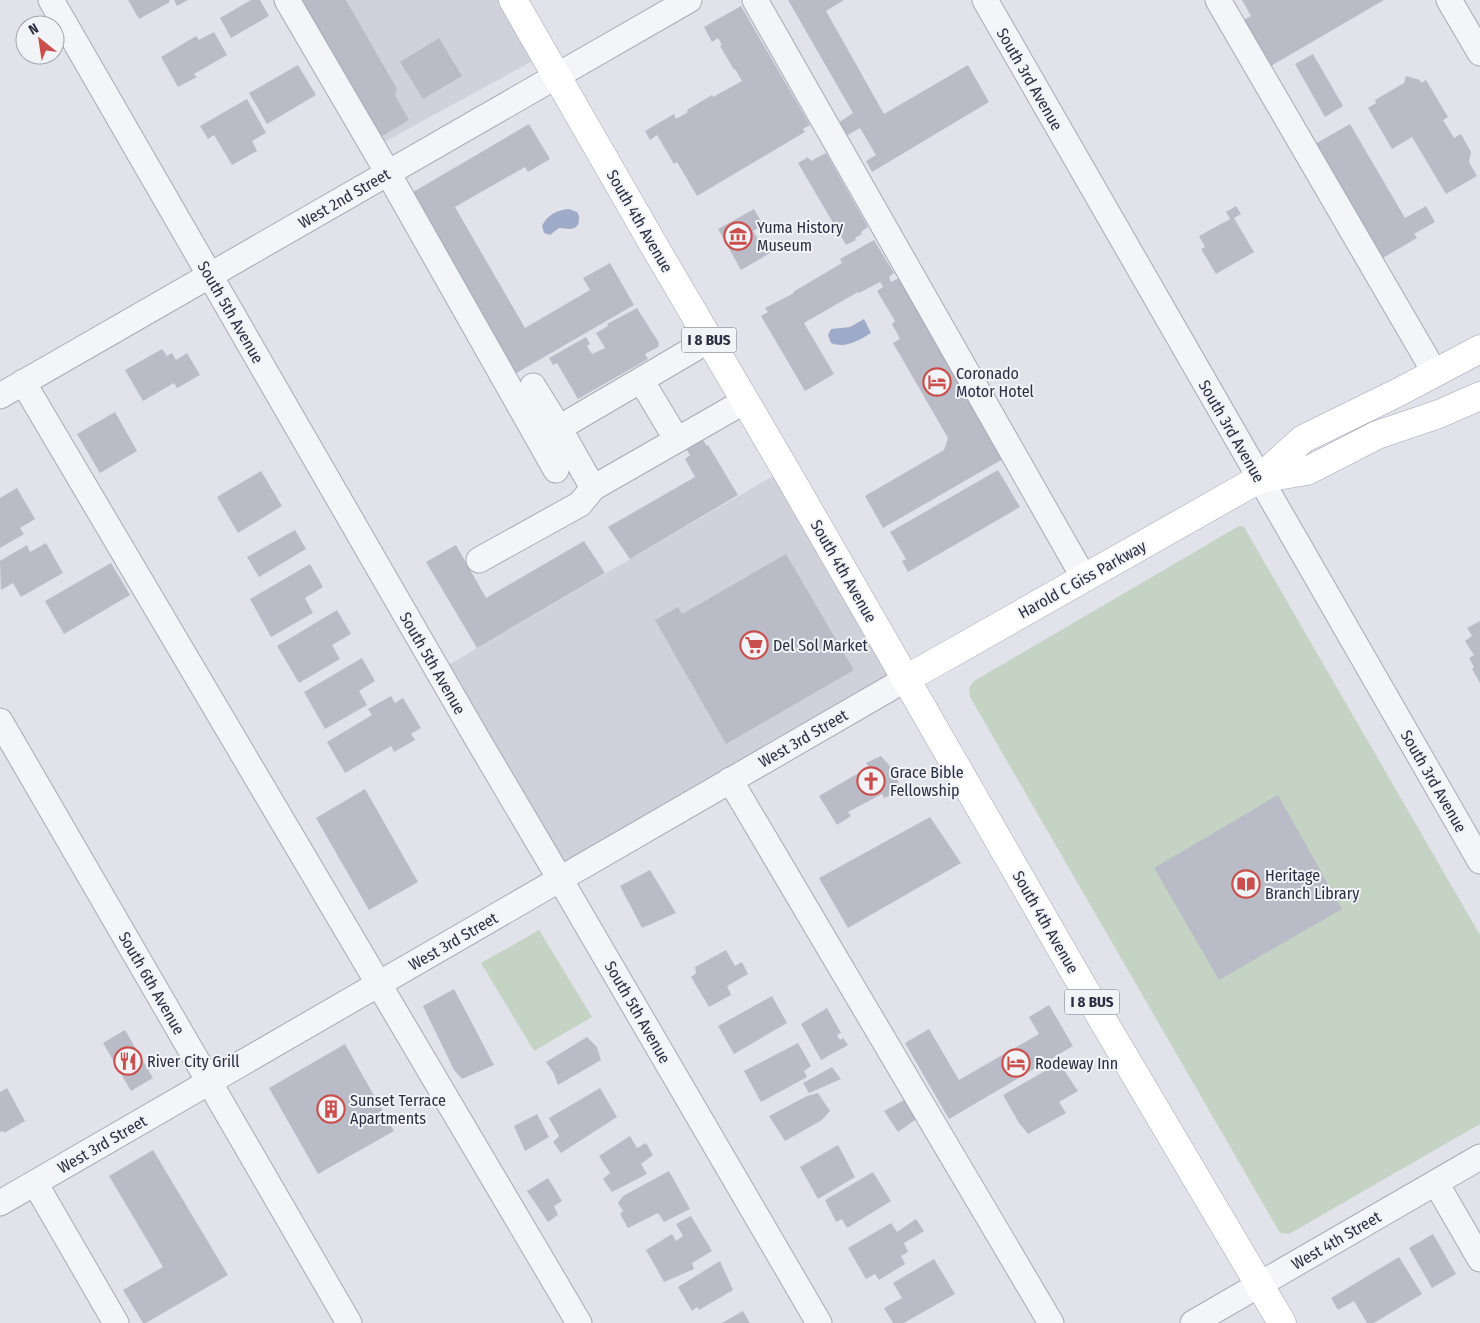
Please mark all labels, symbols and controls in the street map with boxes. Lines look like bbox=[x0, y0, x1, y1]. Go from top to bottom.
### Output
north arrow bbox=[15, 15, 65, 65]
text: N bbox=[26, 20, 42, 39]
street label: South 3rd Avenue bbox=[993, 25, 1067, 134]
street label: West 2nd Street bbox=[295, 164, 394, 232]
street label: South 4th Avenue bbox=[602, 167, 677, 276]
place label: Yuma History Museum bbox=[757, 218, 844, 255]
museum icon: Yuma History Museum bbox=[723, 221, 753, 251]
street label: South 5th Avenue bbox=[194, 258, 268, 367]
road number: I 8 BUS bbox=[682, 328, 736, 352]
place label: Coronado Motor Hotel bbox=[956, 364, 1034, 401]
hotel icon: Coronado Motor Hotel bbox=[922, 367, 952, 397]
street label: South 3rd Avenue bbox=[1195, 377, 1269, 486]
street label: South 4th Avenue bbox=[806, 517, 881, 626]
street label: Harold C Giss Parkway bbox=[1015, 536, 1150, 622]
street label: South 5th Avenue bbox=[396, 609, 470, 718]
supermarket icon: Del Sol Market bbox=[739, 630, 769, 660]
place label: Del Sol Market bbox=[773, 636, 869, 655]
street label: West 3rd Street bbox=[755, 705, 852, 772]
street label: South 3rd Avenue bbox=[1397, 727, 1471, 836]
place label: Grace Bible Fellowship bbox=[890, 763, 964, 800]
church icon: Grace Bible Fellowship bbox=[856, 766, 886, 796]
place label: Heritage Branch Library bbox=[1265, 866, 1360, 903]
street label: South 4th Avenue bbox=[1008, 868, 1083, 977]
library icon: Heritage Branch Library bbox=[1231, 869, 1261, 899]
street label: West 3rd Street bbox=[405, 908, 502, 975]
street label: South 6th Avenue bbox=[114, 928, 189, 1038]
street label: South 5th Avenue bbox=[601, 958, 675, 1067]
road number: I 8 BUS bbox=[1064, 990, 1120, 1014]
restaurant icon: River City Grill bbox=[113, 1046, 143, 1076]
hotel icon: Rodeway Inn bbox=[1001, 1048, 1031, 1078]
place label: River City Grill bbox=[147, 1052, 240, 1071]
place label: Rodeway Inn bbox=[1035, 1054, 1118, 1073]
place label: Sunset Terrace Apartments bbox=[350, 1091, 446, 1128]
building icon: Sunset Terrace Apartments bbox=[316, 1094, 346, 1124]
street label: West 3rd Street bbox=[54, 1111, 151, 1178]
street label: West 4th Street bbox=[1288, 1207, 1385, 1274]

